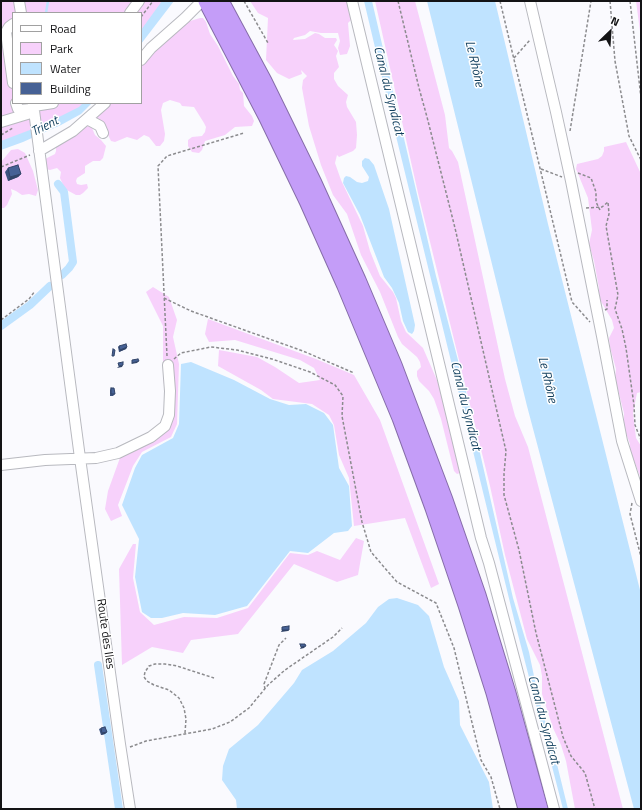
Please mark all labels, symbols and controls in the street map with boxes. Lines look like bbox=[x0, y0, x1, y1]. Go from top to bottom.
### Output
legend bbox=[12, 12, 142, 104]
north arrow bbox=[590, 12, 630, 52]
text: N bbox=[608, 12, 622, 30]
text: Road bbox=[50, 19, 76, 38]
text: Park bbox=[50, 39, 73, 58]
water label: Le Rhône bbox=[461, 39, 487, 89]
water label: Canal du Syndicat bbox=[369, 45, 407, 137]
text: Water bbox=[50, 59, 81, 78]
text: Building bbox=[50, 79, 91, 98]
water label: Trient bbox=[29, 114, 61, 140]
water label: Le Rhône bbox=[534, 355, 560, 405]
water label: Canal du Syndicat bbox=[446, 360, 484, 452]
street label: Route des Iles bbox=[93, 598, 117, 670]
water label: Canal du Syndicat bbox=[524, 674, 562, 766]

